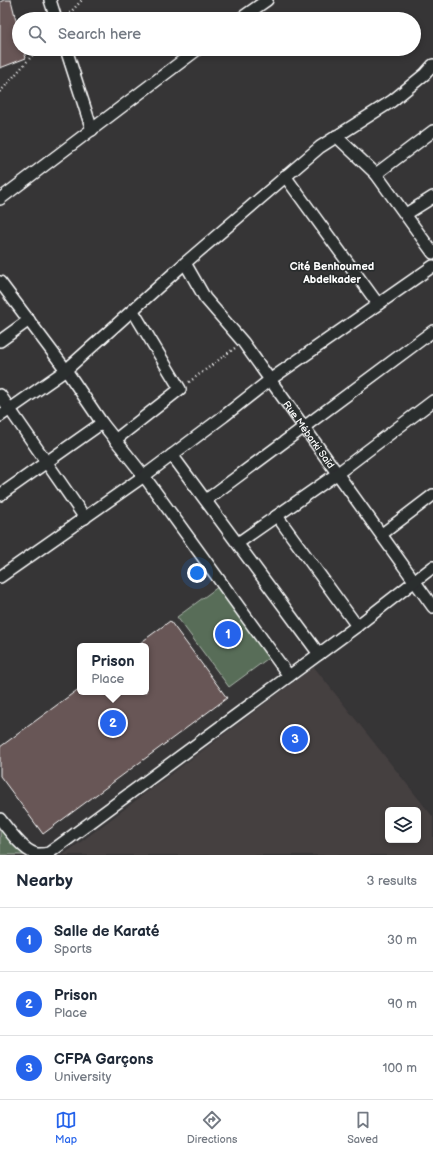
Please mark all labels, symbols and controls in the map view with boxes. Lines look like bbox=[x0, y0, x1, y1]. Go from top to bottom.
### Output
search box bbox=[12, 12, 421, 56]
icon: search bbox=[26, 23, 48, 45]
text: Search here bbox=[58, 25, 141, 44]
district label: Cité Benhoumed Abdelkader bbox=[290, 260, 374, 286]
street label: Rue Mébarki Saïd bbox=[280, 399, 337, 471]
your location bbox=[187, 563, 207, 583]
pin: 1 bbox=[215, 619, 241, 649]
popup bbox=[77, 643, 149, 695]
text: Prison bbox=[91, 652, 135, 671]
text: Place bbox=[91, 671, 124, 687]
pin: 2 bbox=[100, 708, 126, 738]
pin: 3 bbox=[282, 724, 308, 754]
map controls bbox=[385, 807, 421, 843]
button: layers bbox=[385, 807, 421, 843]
text: Nearby bbox=[16, 871, 73, 891]
text: 3 results bbox=[366, 873, 417, 889]
text: Salle de Karaté bbox=[54, 922, 159, 941]
text: 1 bbox=[26, 932, 32, 948]
text: 30 m bbox=[387, 932, 417, 948]
text: Sports bbox=[54, 941, 92, 957]
text: Prison bbox=[54, 986, 97, 1005]
text: 2 bbox=[25, 996, 33, 1012]
text: 90 m bbox=[388, 996, 417, 1012]
text: Place bbox=[54, 1005, 87, 1021]
text: CFPA Garçons bbox=[54, 1050, 153, 1069]
text: 3 bbox=[25, 1060, 33, 1076]
text: 100 m bbox=[382, 1060, 417, 1076]
text: University bbox=[54, 1069, 111, 1085]
tab: Map bbox=[55, 1109, 77, 1146]
tab: Directions bbox=[187, 1109, 237, 1146]
tab: Saved bbox=[347, 1109, 378, 1146]

